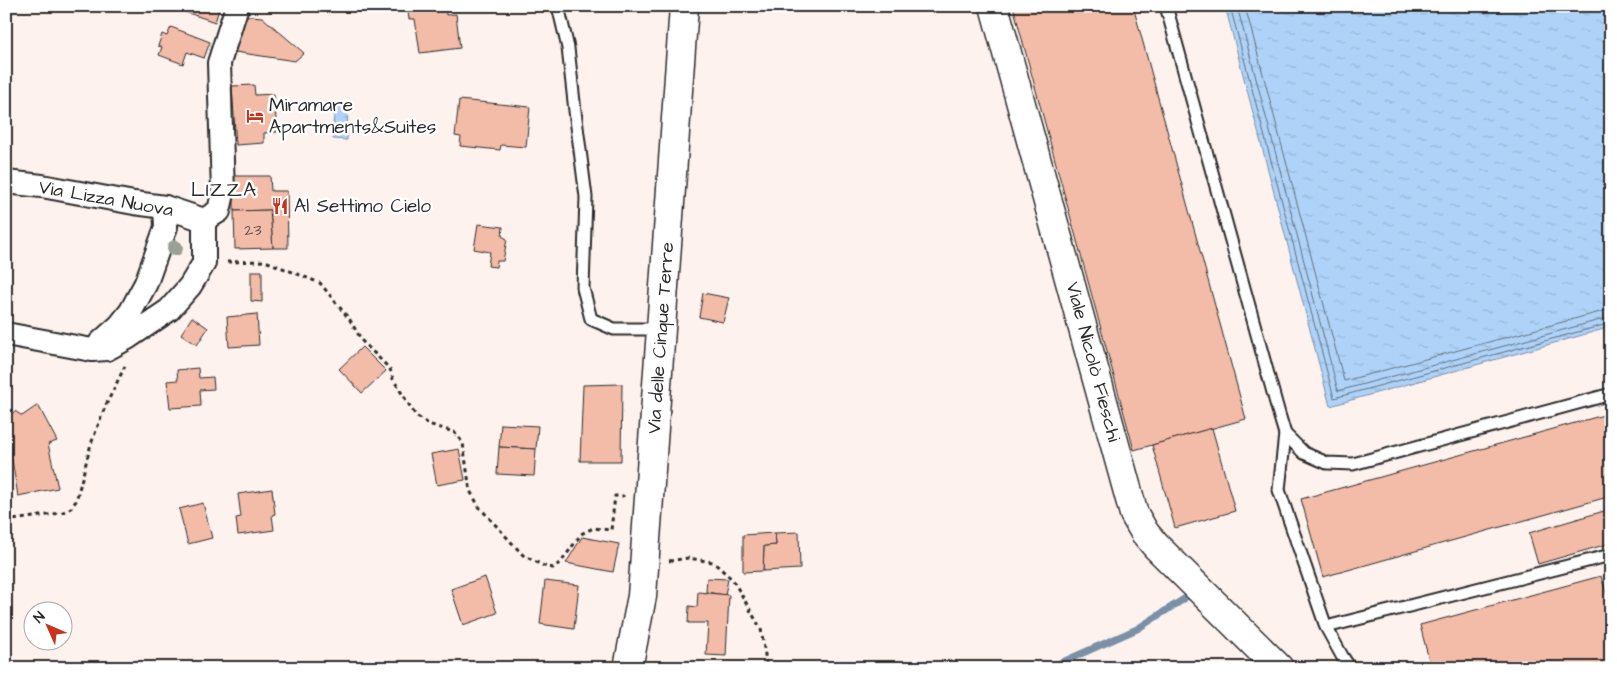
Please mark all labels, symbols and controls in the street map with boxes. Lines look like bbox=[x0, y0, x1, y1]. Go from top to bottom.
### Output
place label: Miramare Apartments&Suites bbox=[269, 92, 436, 141]
hotel icon: Miramare Apartments&Suites bbox=[245, 106, 265, 126]
street label: Via Lizza Nuova bbox=[37, 174, 176, 224]
district label: LIZZA bbox=[191, 176, 257, 204]
place label: Al Settimo Cielo bbox=[294, 193, 431, 220]
restaurant icon: Al Settimo Cielo bbox=[270, 196, 290, 216]
house number: 23 bbox=[244, 219, 262, 241]
street label: Via delle Cinque Terre bbox=[641, 241, 681, 435]
street label: Viale Nicolò Fieschi bbox=[1059, 279, 1127, 445]
north arrow bbox=[22, 602, 72, 652]
text: N bbox=[29, 607, 50, 628]

